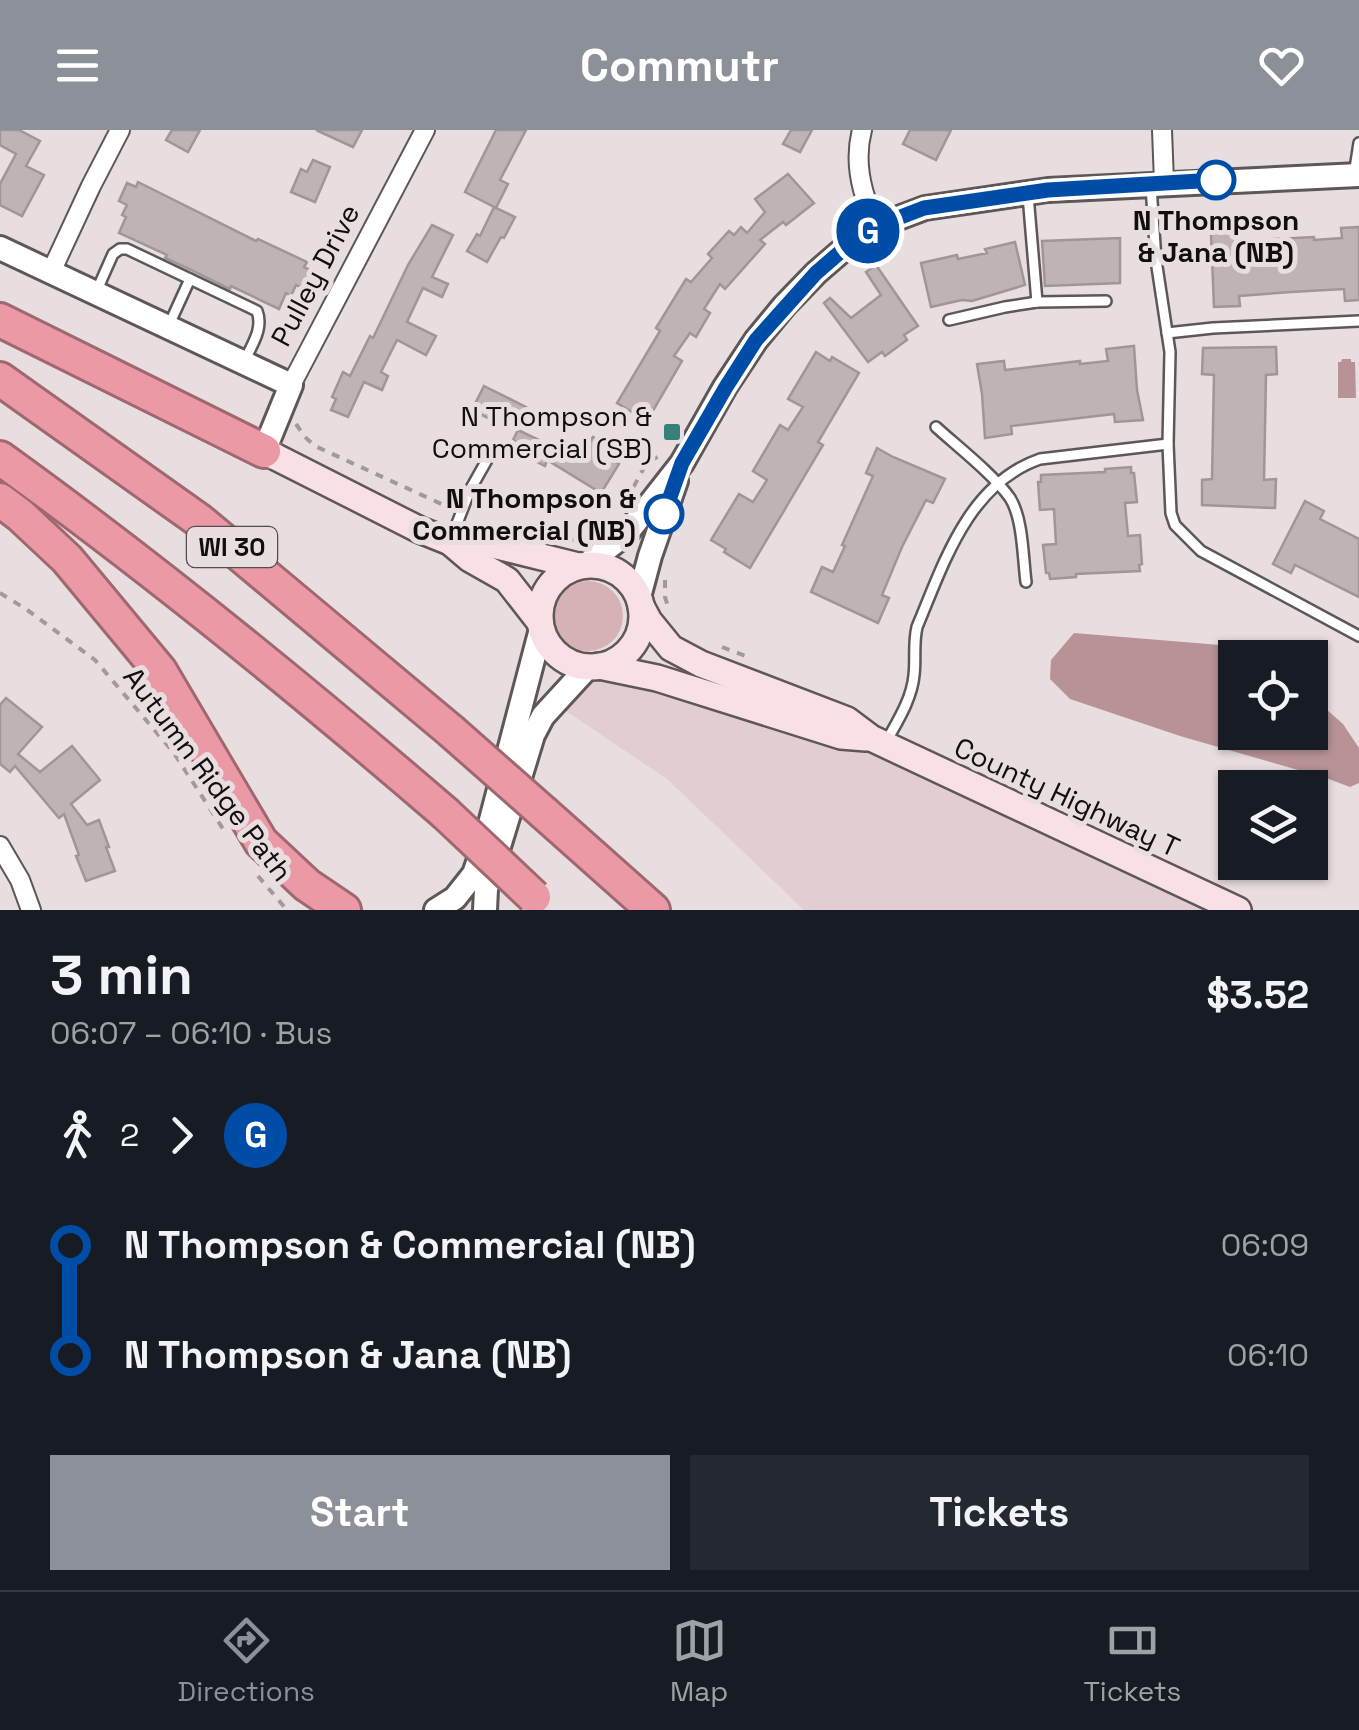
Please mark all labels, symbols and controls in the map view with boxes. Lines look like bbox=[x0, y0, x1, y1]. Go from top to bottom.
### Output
text: Commutr bbox=[580, 37, 779, 94]
icon: menu bbox=[50, 38, 105, 93]
icon: heart bbox=[1254, 38, 1309, 93]
marker: N Thompson & Jana (NB) bbox=[1197, 161, 1235, 199]
street label: Pulley Drive bbox=[263, 198, 367, 352]
line badge: G bbox=[836, 198, 900, 264]
place label: N Thompson & Jana (NB) bbox=[1133, 202, 1299, 270]
text: G bbox=[856, 209, 880, 253]
place label: N Thompson & Commercial (SB) bbox=[432, 398, 652, 466]
marker: N Thompson & Commercial (SB) bbox=[661, 421, 683, 443]
place label: N Thompson & Commercial (NB) bbox=[412, 480, 636, 548]
marker: N Thompson & Commercial (NB) bbox=[645, 495, 683, 533]
road number: WI 30 bbox=[187, 527, 277, 567]
map controls bbox=[1218, 640, 1328, 880]
button: locate bbox=[1218, 640, 1328, 750]
street label: Autumn Ridge Path bbox=[116, 660, 300, 888]
street label: County Highway T bbox=[949, 729, 1185, 865]
button: layers bbox=[1218, 770, 1328, 880]
text: 3 min bbox=[50, 940, 193, 1010]
text: $3.52 bbox=[1206, 971, 1309, 1019]
text: 06:07 – 06:10 · Bus bbox=[50, 1013, 332, 1053]
icon: walk bbox=[50, 1108, 105, 1163]
icon: forward bbox=[154, 1108, 209, 1163]
text: G bbox=[244, 1113, 267, 1157]
text: 2 bbox=[120, 1115, 139, 1155]
text: N Thompson & Commercial (NB) bbox=[124, 1221, 696, 1269]
text: 06:09 bbox=[1221, 1225, 1309, 1265]
text: N Thompson & Jana (NB) bbox=[124, 1331, 571, 1379]
text: 06:10 bbox=[1227, 1335, 1309, 1375]
button: Start bbox=[50, 1455, 670, 1570]
button: Tickets bbox=[690, 1455, 1309, 1570]
tab: Directions bbox=[178, 1613, 315, 1709]
tab: Map bbox=[670, 1613, 728, 1709]
tab: Tickets bbox=[1084, 1613, 1181, 1709]

